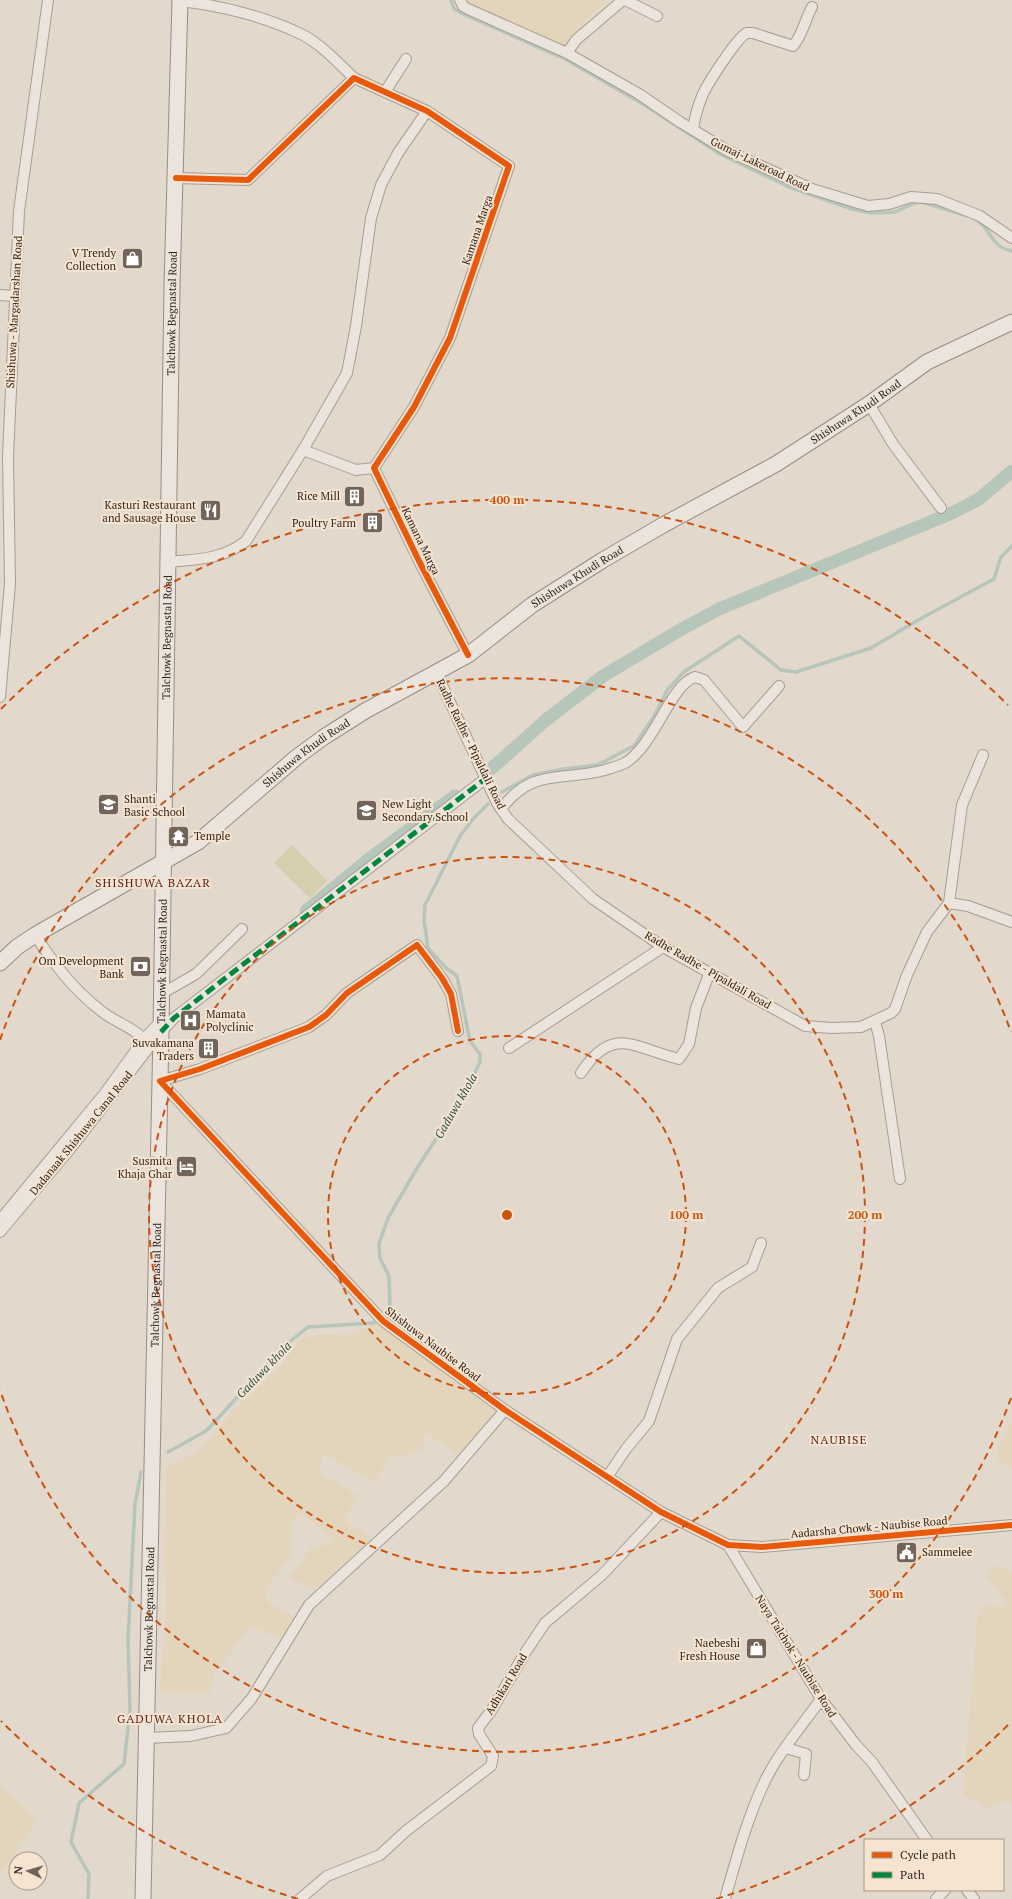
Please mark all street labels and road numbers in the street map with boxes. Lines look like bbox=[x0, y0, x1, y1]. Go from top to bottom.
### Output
street label: Gumaj-Lakeroad Road bbox=[708, 134, 812, 194]
street label: Kamana Marga bbox=[458, 193, 496, 267]
street label: Shishuwa - Margadarshan Road bbox=[3, 235, 25, 389]
street label: Talchowk Begnastal Road bbox=[164, 251, 180, 376]
street label: Shishuwa Khudi Road bbox=[808, 376, 904, 447]
street label: Kamana Marga bbox=[399, 505, 444, 577]
street label: Shishuwa Khudi Road bbox=[528, 543, 626, 611]
street label: Talchowk Begnastal Road bbox=[159, 575, 175, 700]
street label: Radhe Radhe - Pipaldali Road bbox=[433, 676, 509, 812]
street label: Shishuwa Khudi Road bbox=[260, 715, 353, 790]
street label: Talchowk Begnastal Road bbox=[154, 899, 170, 1024]
street label: Radhe Radhe - Pipaldali Road bbox=[642, 928, 774, 1012]
street label: Dadanaak Shishuwa Canal Road bbox=[27, 1068, 135, 1198]
street label: Talchowk Begnastal Road bbox=[147, 1223, 164, 1348]
street label: Shishuwa Naubise Road bbox=[382, 1303, 484, 1385]
street label: Aadarsha Chowk - Naubise Road bbox=[790, 1513, 948, 1541]
street label: Talchowk Begnastal Road bbox=[141, 1547, 157, 1671]
street label: Naya Talchok - Naubise Road bbox=[752, 1592, 840, 1720]
street label: Adhikari Road bbox=[482, 1651, 530, 1717]

